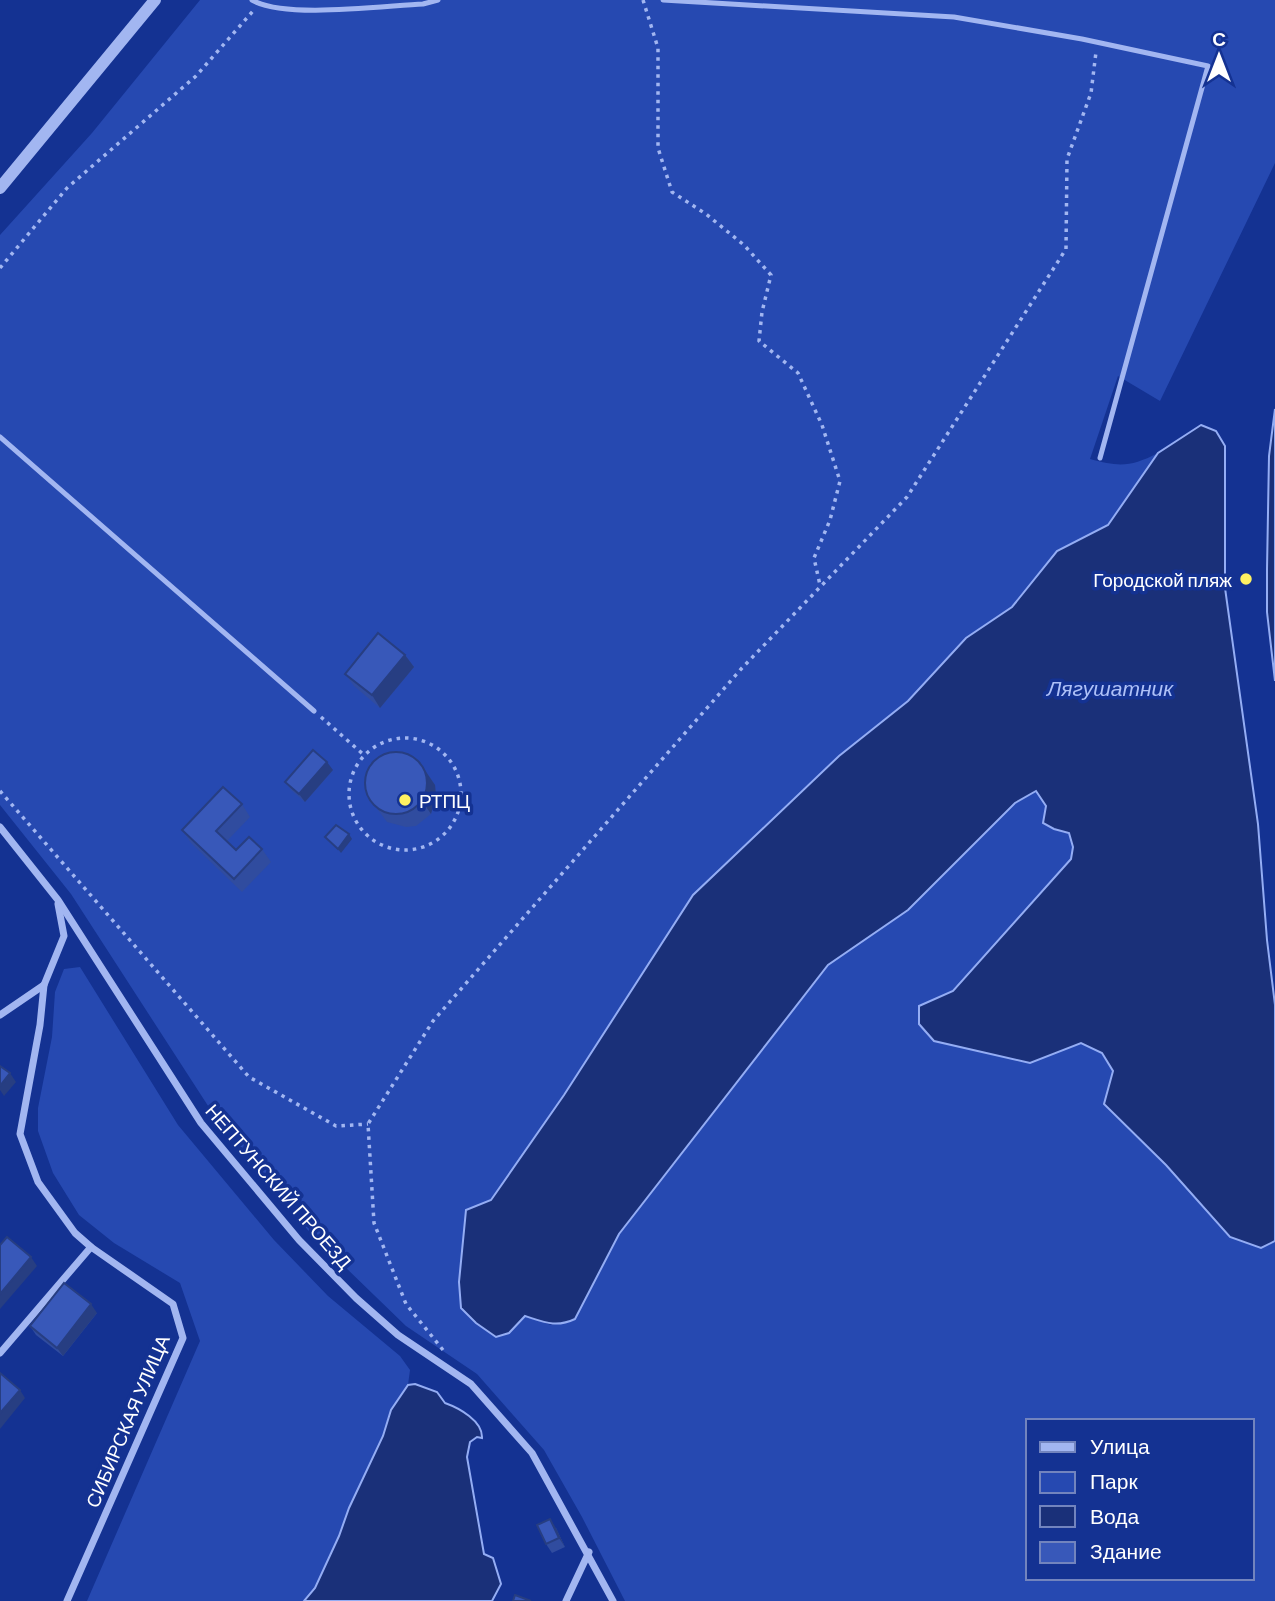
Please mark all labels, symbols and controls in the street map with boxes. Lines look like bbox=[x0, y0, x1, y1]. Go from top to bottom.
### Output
north arrow bbox=[1184, 21, 1254, 91]
text: С bbox=[1212, 27, 1226, 50]
place label: Городской пляж bbox=[1093, 568, 1232, 591]
marker: Городской пляж bbox=[1238, 571, 1254, 587]
water label: Лягушатник bbox=[1045, 675, 1174, 700]
place label: РТПЦ bbox=[419, 789, 470, 812]
marker: РТПЦ bbox=[397, 792, 413, 808]
street label: НЕПТУНСКИЙ ПРОЕЗД bbox=[201, 1099, 357, 1273]
street label: СИБИРСКАЯ УЛИЦА bbox=[80, 1331, 174, 1511]
legend bbox=[1026, 1419, 1254, 1580]
text: Улица bbox=[1090, 1433, 1150, 1458]
text: Парк bbox=[1090, 1468, 1138, 1493]
text: Вода bbox=[1090, 1503, 1139, 1528]
text: Здание bbox=[1090, 1538, 1162, 1563]

